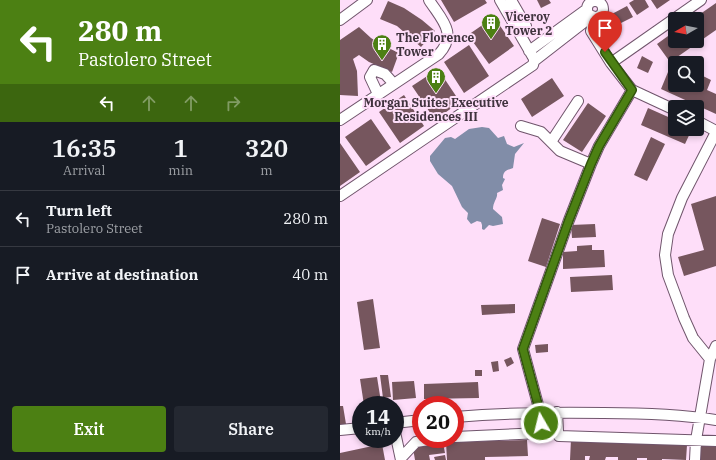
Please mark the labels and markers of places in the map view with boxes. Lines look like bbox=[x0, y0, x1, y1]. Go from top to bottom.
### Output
place label: Viceroy Tower 2 bbox=[505, 9, 553, 38]
pin bbox=[588, 11, 622, 52]
building icon: Viceroy Tower 2 bbox=[480, 12, 502, 40]
place label: The Florence Tower bbox=[396, 30, 475, 59]
building icon: The Florence Tower bbox=[371, 33, 393, 61]
building icon: Morgan Suites Executive Residences III bbox=[425, 66, 447, 94]
place label: Morgan Suites Executive Residences III bbox=[363, 95, 509, 124]

